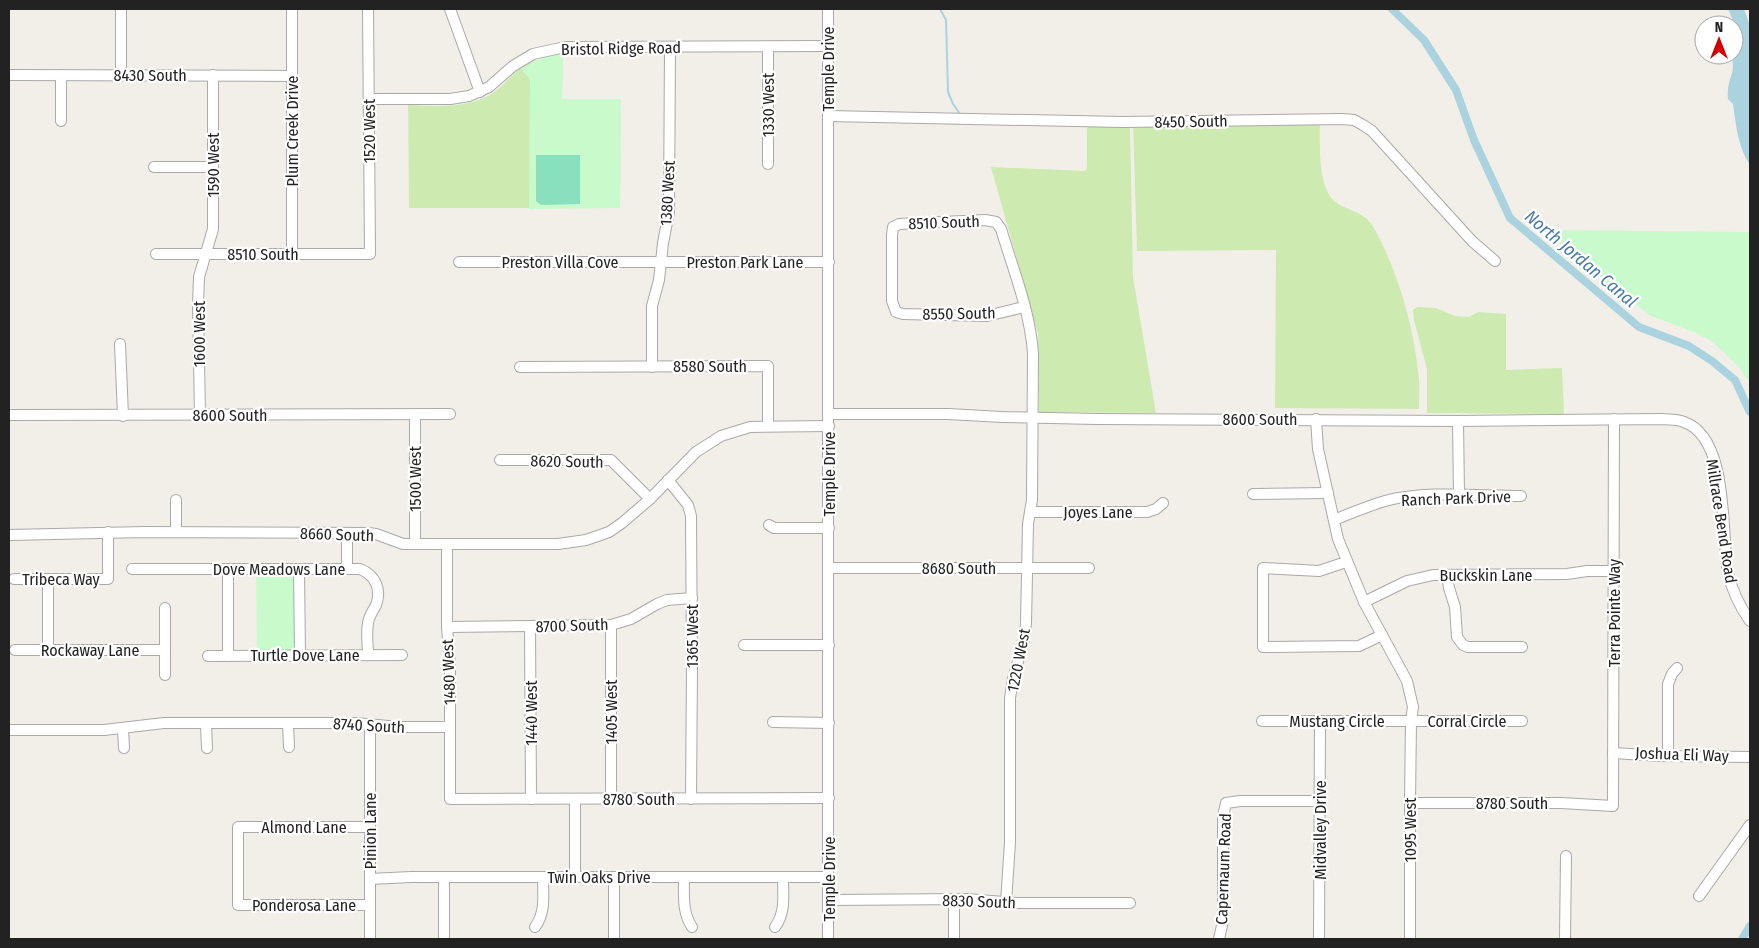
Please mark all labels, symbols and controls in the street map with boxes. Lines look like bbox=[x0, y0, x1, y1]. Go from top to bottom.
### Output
north arrow bbox=[1694, 15, 1744, 65]
text: N bbox=[1715, 19, 1723, 36]
street label: Temple Drive bbox=[819, 26, 838, 111]
street label: Bristol Ridge Road bbox=[561, 38, 681, 59]
street label: 8430 South bbox=[113, 66, 187, 85]
street label: 1330 West bbox=[759, 72, 778, 137]
street label: Plum Creek Drive bbox=[283, 76, 302, 186]
street label: 1520 West bbox=[360, 98, 379, 163]
street label: 8450 South bbox=[1154, 111, 1228, 132]
street label: 1590 West bbox=[204, 132, 223, 198]
street label: 1380 West bbox=[656, 159, 679, 226]
water label: North Jordan Canal bbox=[1520, 206, 1642, 313]
street label: 8510 South bbox=[908, 212, 980, 233]
street label: 8510 South bbox=[227, 245, 299, 264]
street label: Preston Villa Cove bbox=[502, 253, 618, 272]
street label: Preston Park Lane bbox=[687, 253, 804, 272]
street label: 1600 West bbox=[190, 300, 209, 367]
street label: 8550 South bbox=[922, 303, 996, 324]
street label: 8580 South bbox=[673, 357, 747, 376]
street label: 8600 South bbox=[193, 406, 267, 425]
street label: 8600 South bbox=[1223, 410, 1297, 429]
street label: Temple Drive bbox=[820, 431, 839, 516]
street label: 1500 West bbox=[406, 445, 425, 512]
street label: 8620 South bbox=[530, 451, 604, 472]
street label: Millrace Bend Road bbox=[1702, 458, 1741, 585]
street label: Ranch Park Drive bbox=[1401, 487, 1511, 510]
street label: Joyes Lane bbox=[1063, 503, 1133, 522]
street label: 8660 South bbox=[299, 524, 374, 545]
street label: Terra Pointe Way bbox=[1605, 558, 1624, 667]
street label: 8680 South bbox=[922, 559, 996, 578]
street label: Dove Meadows Lane bbox=[213, 560, 345, 579]
street label: Buckskin Lane bbox=[1439, 566, 1533, 585]
street label: Tribeca Way bbox=[22, 570, 101, 589]
street label: 1365 West bbox=[683, 603, 702, 668]
street label: 8700 South bbox=[535, 615, 609, 636]
street label: 1220 West bbox=[1003, 626, 1034, 693]
street label: 1480 West bbox=[438, 638, 459, 705]
street label: Rockaway Lane bbox=[41, 641, 139, 660]
street label: Turtle Dove Lane bbox=[250, 646, 360, 665]
street label: 1440 West bbox=[522, 679, 541, 746]
street label: 1405 West bbox=[602, 679, 621, 745]
street label: Mustang Circle bbox=[1289, 712, 1385, 731]
street label: Corral Circle bbox=[1428, 712, 1506, 731]
street label: 8740 South bbox=[333, 714, 405, 737]
street label: Joshua Eli Way bbox=[1635, 743, 1730, 766]
street label: Midvalley Drive bbox=[1311, 780, 1330, 880]
street label: 8780 South bbox=[603, 790, 675, 809]
street label: Pinion Lane bbox=[361, 793, 380, 869]
street label: 8780 South bbox=[1476, 794, 1548, 813]
street label: 1095 West bbox=[1401, 797, 1420, 863]
street label: Capernaum Road bbox=[1212, 813, 1235, 925]
street label: Almond Lane bbox=[261, 818, 347, 837]
street label: Temple Drive bbox=[820, 836, 839, 921]
street label: Twin Oaks Drive bbox=[547, 868, 651, 887]
street label: 8830 South bbox=[942, 891, 1016, 912]
street label: Ponderosa Lane bbox=[252, 896, 356, 915]

